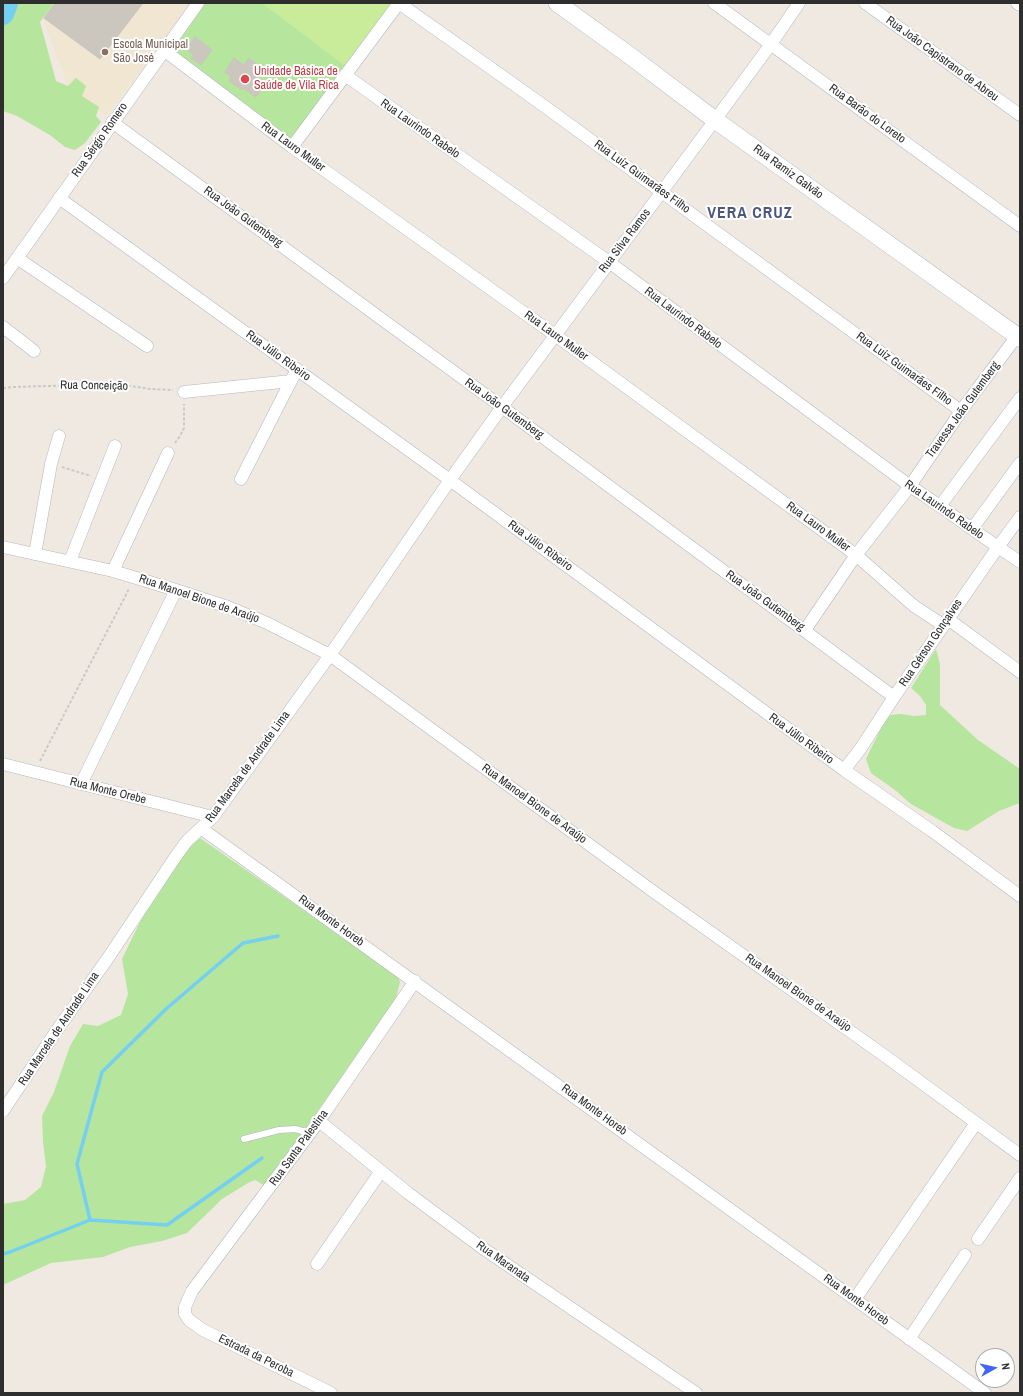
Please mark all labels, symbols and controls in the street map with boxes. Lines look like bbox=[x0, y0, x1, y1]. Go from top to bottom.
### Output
street label: Rua João Capistrano de Abreu bbox=[883, 13, 1001, 105]
place label: Escola Municipal São José bbox=[113, 38, 188, 66]
marker: Escola Municipal São José bbox=[100, 47, 110, 57]
place label: Unidade Básica de Saúde de Vila Rica bbox=[254, 65, 339, 93]
marker: Unidade Básica de Saúde de Vila Rica bbox=[239, 73, 251, 85]
street label: Rua Barão do Loreto bbox=[826, 81, 908, 147]
street label: Rua Laurindo Rabelo bbox=[378, 96, 462, 162]
street label: Rua Sérgio Romero bbox=[69, 100, 131, 180]
street label: Rua Lauro Muller bbox=[258, 119, 328, 175]
street label: Rua Luíz Guimarães Filho bbox=[591, 137, 693, 217]
street label: Rua Ramiz Galvão bbox=[750, 142, 826, 202]
street label: Rua João Gutemberg bbox=[201, 184, 285, 250]
district label: VERA CRUZ bbox=[707, 204, 793, 224]
street label: Rua Silva Ramos bbox=[596, 206, 654, 276]
street label: Rua Laurindo Rabelo bbox=[641, 284, 725, 352]
street label: Rua Lauro Muller bbox=[521, 308, 591, 364]
street label: Rua Júlio Ribeiro bbox=[243, 328, 313, 384]
street label: Rua Luíz Guimarães Filho bbox=[853, 329, 955, 409]
street label: Travessa João Gutemberg bbox=[923, 359, 1003, 461]
street label: Rua João Gutemberg bbox=[462, 376, 546, 442]
street label: Rua Conceição bbox=[60, 378, 128, 394]
street label: Rua Laurindo Rabelo bbox=[902, 477, 986, 543]
street label: Rua Lauro Muller bbox=[783, 499, 853, 555]
street label: Rua Júlio Ribeiro bbox=[505, 518, 575, 574]
street label: Rua João Gutemberg bbox=[723, 568, 807, 634]
street label: Rua Manoel Bione de Araújo bbox=[137, 572, 261, 626]
street label: Rua Gérson Gonçalves bbox=[896, 597, 966, 689]
street label: Rua Marcela de Andrade Lima bbox=[203, 709, 293, 825]
street label: Rua Júlio Ribeiro bbox=[766, 711, 836, 767]
street label: Rua Manoel Bione de Araújo bbox=[479, 761, 589, 847]
street label: Rua Monte Orebe bbox=[68, 775, 148, 807]
street label: Rua Monte Horeb bbox=[295, 892, 367, 950]
street label: Rua Manoel Bione de Araújo bbox=[742, 951, 854, 1035]
street label: Rua Marcela de Andrade Lima bbox=[16, 969, 102, 1089]
street label: Rua Monte Horeb bbox=[558, 1081, 630, 1139]
street label: Rua Santa Palestina bbox=[267, 1107, 331, 1189]
street label: Rua Maranata bbox=[473, 1238, 533, 1286]
street label: Rua Monte Horeb bbox=[820, 1271, 892, 1329]
street label: Estrada da Peroba bbox=[216, 1332, 296, 1380]
north arrow bbox=[975, 1348, 1015, 1388]
text: N bbox=[999, 1362, 1013, 1371]

